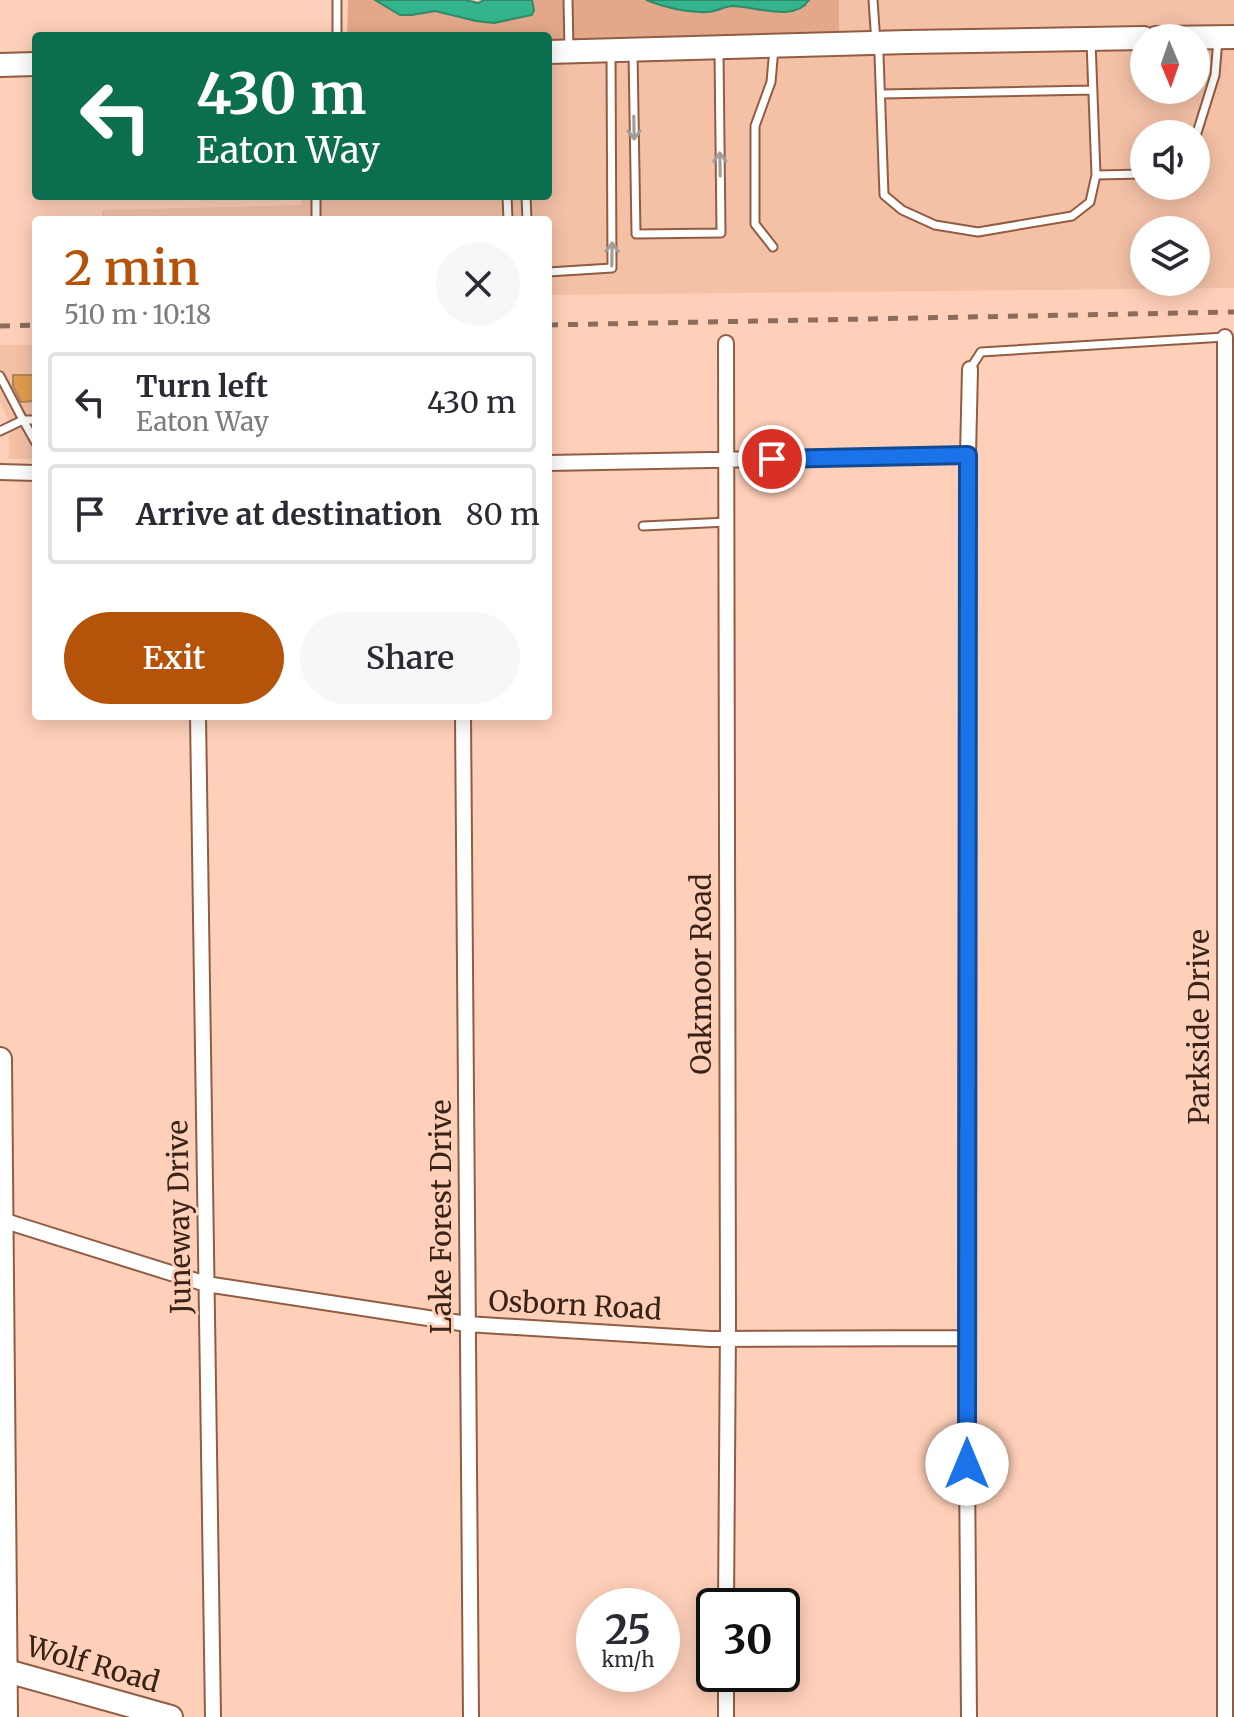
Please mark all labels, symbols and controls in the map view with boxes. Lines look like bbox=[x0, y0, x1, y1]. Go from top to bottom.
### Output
north arrow bbox=[1130, 24, 1210, 104]
map controls bbox=[1130, 24, 1210, 296]
text: 430 m bbox=[196, 59, 366, 129]
icon: left bbox=[64, 64, 168, 168]
one-way arrow bbox=[626, 114, 642, 141]
button: sound bbox=[1130, 120, 1210, 200]
text: Eaton Way bbox=[196, 128, 380, 173]
one-way arrow bbox=[712, 151, 728, 178]
button: layers bbox=[1130, 216, 1210, 296]
text: 2 min bbox=[64, 238, 200, 298]
one-way arrow bbox=[604, 241, 620, 268]
button: close bbox=[436, 242, 520, 326]
text: 510 m · 10:18 bbox=[64, 298, 211, 331]
text: Turn left bbox=[136, 367, 268, 405]
icon: left bbox=[68, 380, 112, 424]
text: 430 m bbox=[427, 383, 516, 421]
text: Eaton Way bbox=[136, 405, 269, 438]
pin bbox=[738, 425, 806, 493]
icon: arrive bbox=[750, 437, 794, 481]
icon: arrive bbox=[68, 492, 112, 536]
text: Arrive at destination bbox=[136, 495, 442, 533]
text: 80 m bbox=[466, 495, 540, 533]
button: Exit bbox=[64, 612, 284, 704]
button: Share bbox=[300, 612, 520, 704]
street label: Oakmoor Road bbox=[683, 873, 719, 1075]
street label: Parkside Drive bbox=[1181, 929, 1217, 1125]
street label: Lake Forest Drive bbox=[423, 1100, 459, 1334]
street label: Juneway Drive bbox=[159, 1120, 199, 1315]
street label: Osborn Road bbox=[487, 1282, 663, 1328]
position arrow bbox=[925, 1422, 1009, 1506]
speed limit sign: 30 bbox=[696, 1588, 800, 1692]
text: 25 bbox=[605, 1605, 651, 1655]
street label: Wolf Road bbox=[21, 1628, 164, 1700]
text: km/h bbox=[602, 1647, 654, 1672]

